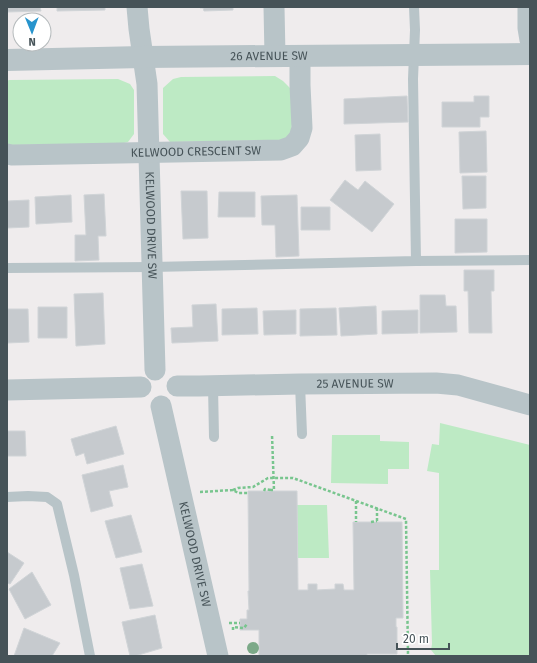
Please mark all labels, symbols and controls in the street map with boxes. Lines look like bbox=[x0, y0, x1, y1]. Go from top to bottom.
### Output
north arrow bbox=[12, 12, 52, 52]
text: N bbox=[28, 35, 36, 48]
street label: 26 AVENUE SW bbox=[230, 49, 308, 63]
street label: KELWOOD CRESCENT SW bbox=[131, 143, 261, 160]
street label: KELWOOD DRIVE SW bbox=[142, 171, 159, 279]
street label: 25 AVENUE SW bbox=[316, 376, 394, 391]
street label: KELWOOD DRIVE SW bbox=[176, 500, 214, 608]
scale bar bbox=[397, 625, 449, 651]
text: 20 m bbox=[403, 632, 429, 646]

